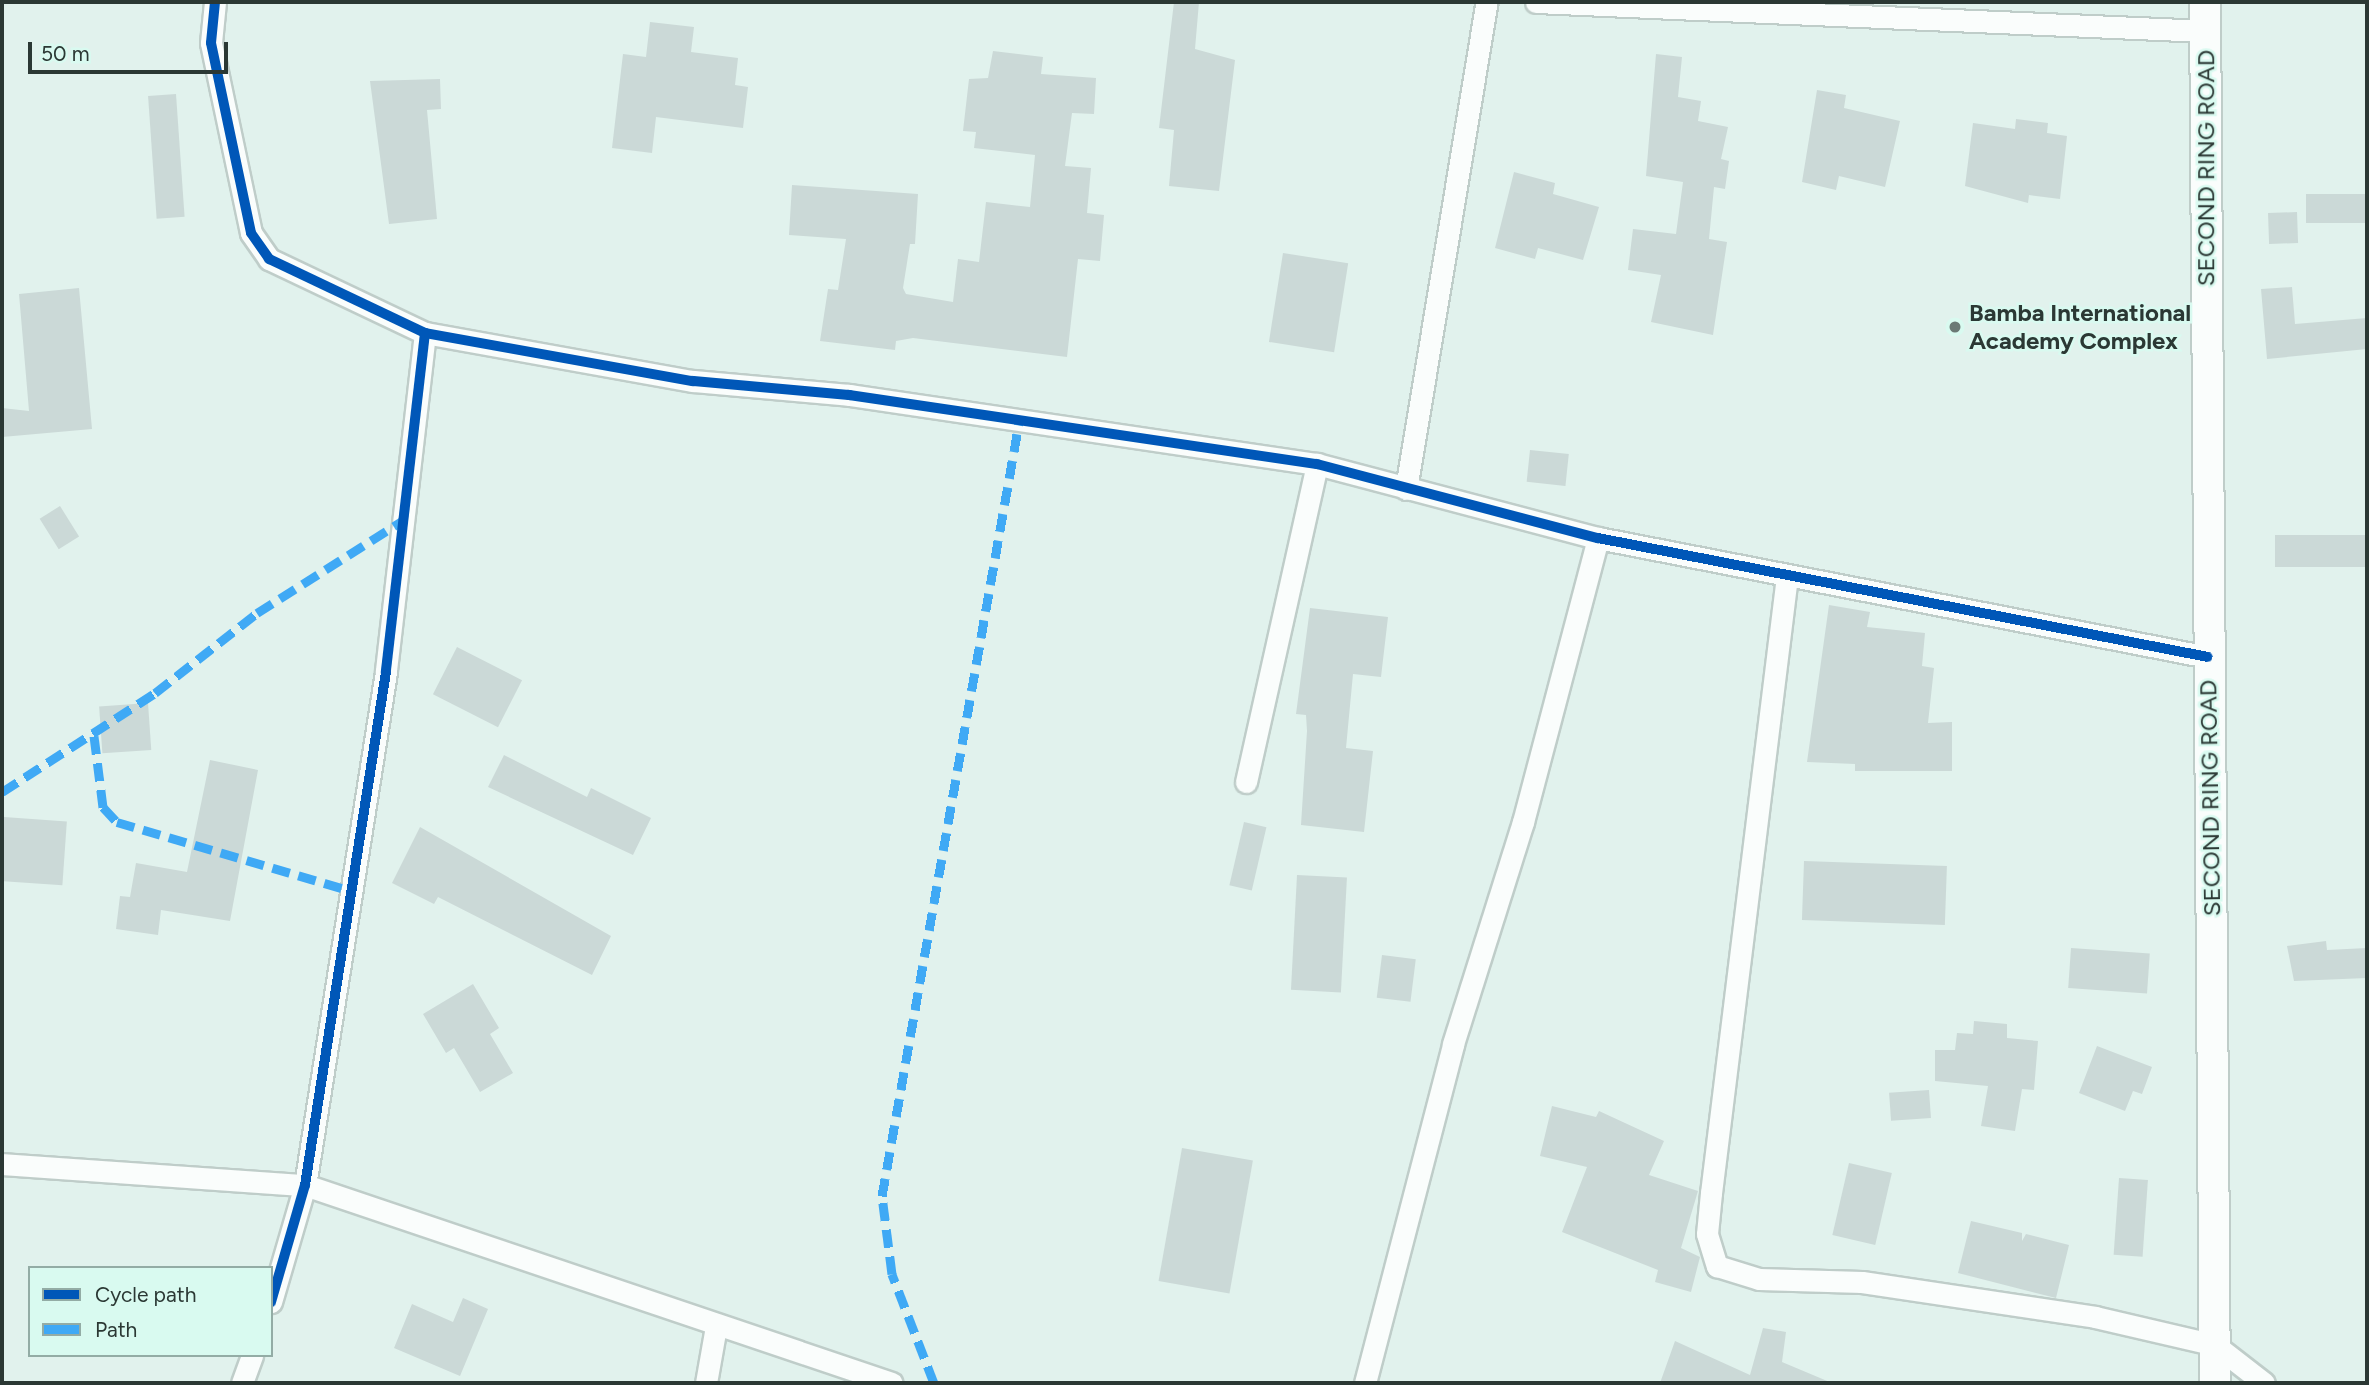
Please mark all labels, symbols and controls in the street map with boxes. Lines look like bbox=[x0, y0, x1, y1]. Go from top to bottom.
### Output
scale bar bbox=[32, 28, 231, 72]
text: 50 m bbox=[41, 41, 90, 66]
street label: SECOND RING ROAD bbox=[2192, 50, 2220, 286]
place label: Bamba International Academy Complex bbox=[1969, 299, 2191, 355]
marker: Bamba International Academy Complex bbox=[1947, 319, 1963, 335]
street label: SECOND RING ROAD bbox=[2194, 679, 2226, 917]
legend bbox=[28, 1266, 273, 1357]
text: Cycle path bbox=[95, 1282, 196, 1307]
text: Path bbox=[95, 1317, 137, 1342]

